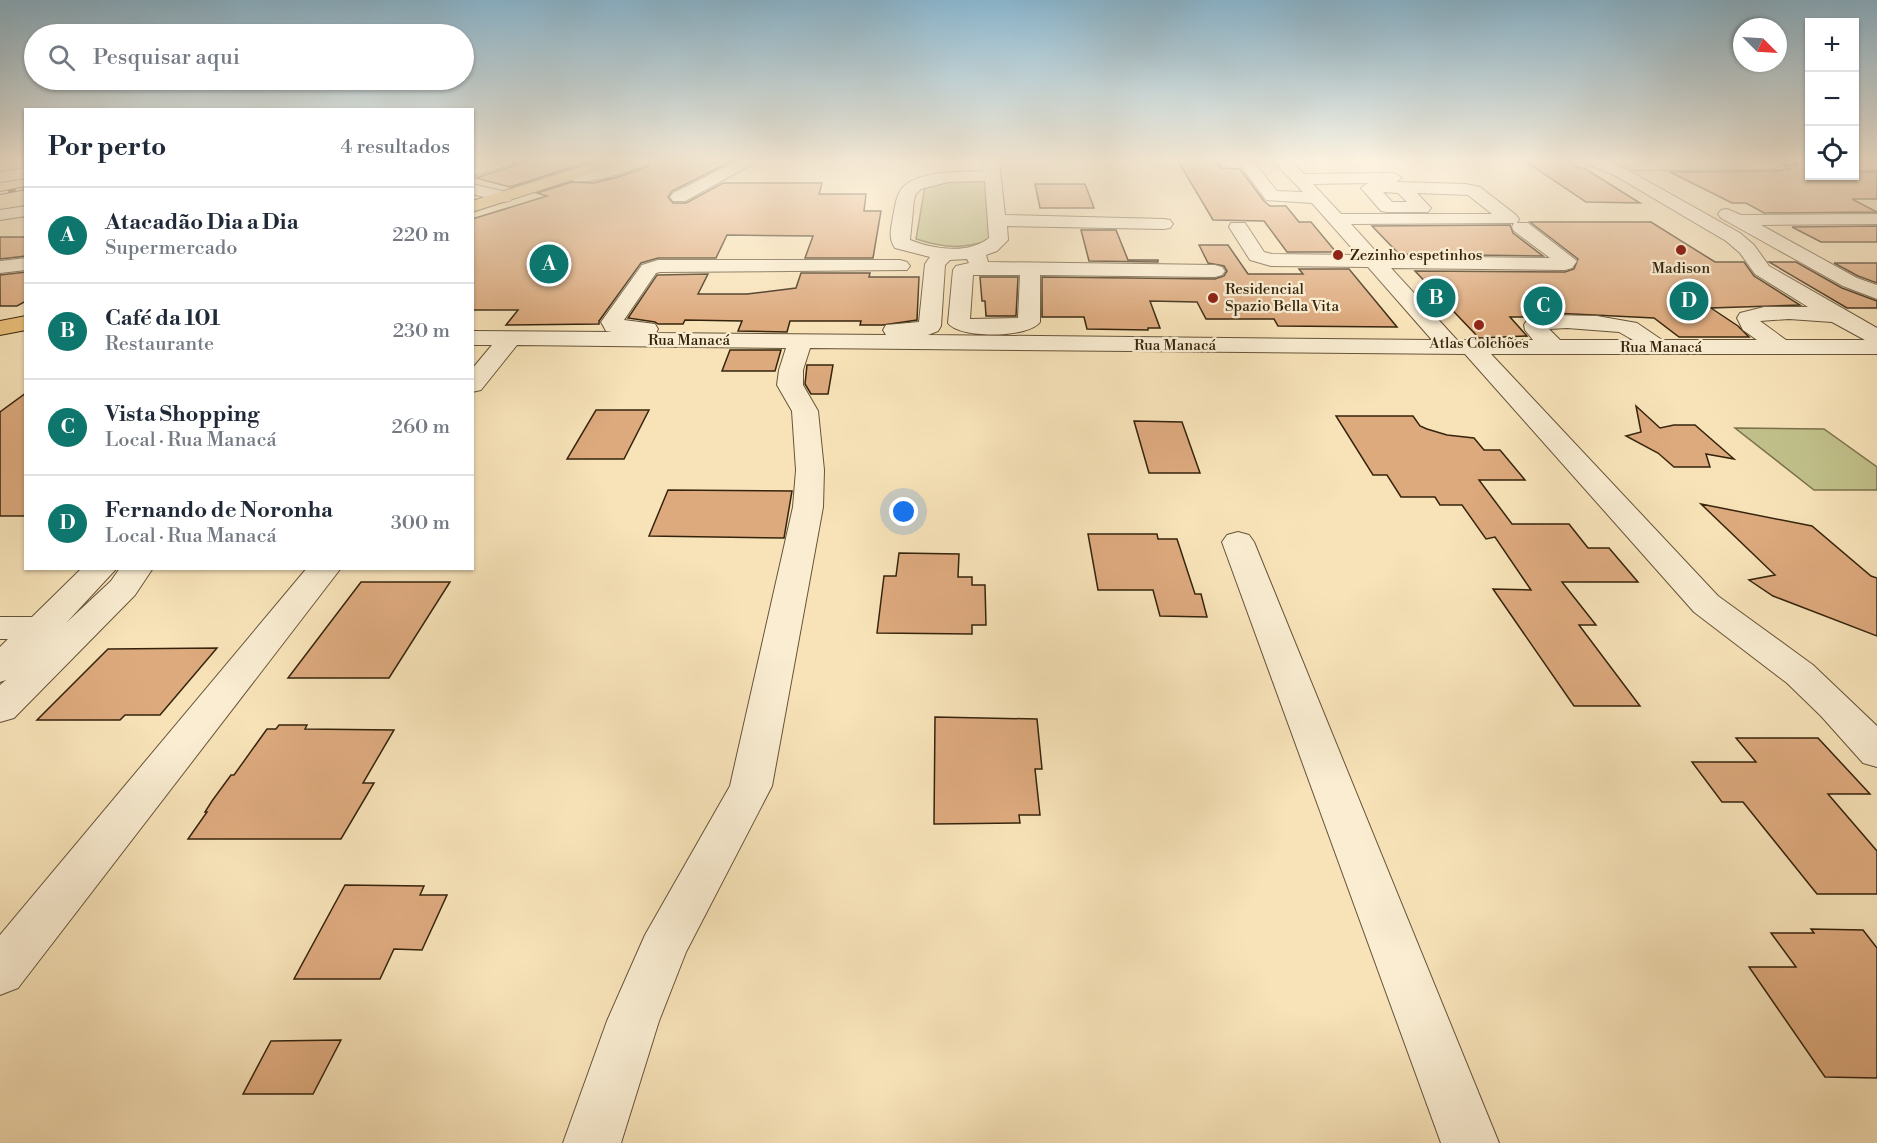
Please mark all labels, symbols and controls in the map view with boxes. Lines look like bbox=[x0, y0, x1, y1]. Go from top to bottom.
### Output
north arrow bbox=[1733, 18, 1787, 72]
map controls bbox=[1805, 18, 1859, 180]
button: + bbox=[1805, 18, 1859, 72]
search box bbox=[24, 24, 474, 90]
icon: search bbox=[45, 41, 78, 74]
text: Pesquisar aqui bbox=[93, 44, 240, 71]
button: − bbox=[1805, 72, 1859, 126]
button: locate bbox=[1805, 126, 1859, 180]
text: Por perto bbox=[48, 131, 166, 163]
text: 4 resultados bbox=[340, 135, 450, 160]
text: Atacadão Dia a Dia bbox=[105, 209, 299, 236]
text: A bbox=[60, 223, 75, 248]
text: 220 m bbox=[392, 223, 450, 248]
text: Supermercado bbox=[105, 236, 237, 261]
pin: A bbox=[530, 242, 568, 286]
marker: Madison bbox=[1674, 243, 1688, 257]
place label: Zezinho espetinhos bbox=[1350, 246, 1482, 265]
marker: Zezinho espetinhos bbox=[1331, 248, 1345, 262]
place label: Madison bbox=[1652, 259, 1710, 278]
pin: B bbox=[1416, 276, 1456, 320]
pin: D bbox=[1670, 278, 1708, 324]
place label: Residencial Spazio Bella Vita bbox=[1225, 280, 1339, 316]
pin: C bbox=[1524, 284, 1562, 328]
marker: Residencial Spazio Bella Vita bbox=[1206, 291, 1220, 305]
text: Café da 101 bbox=[105, 305, 220, 332]
marker: Atlas Colchões bbox=[1472, 318, 1486, 332]
text: B bbox=[60, 319, 75, 344]
text: 230 m bbox=[393, 319, 450, 344]
street label: Rua Manacá bbox=[648, 331, 730, 350]
text: Restaurante bbox=[105, 332, 214, 357]
place label: Atlas Colchões bbox=[1428, 334, 1529, 353]
street label: Rua Manacá bbox=[1134, 336, 1216, 355]
street label: Rua Manacá bbox=[1620, 338, 1702, 357]
text: Vista Shopping bbox=[105, 401, 259, 428]
text: C bbox=[60, 415, 75, 440]
text: 260 m bbox=[392, 415, 450, 440]
text: Local · Rua Manacá bbox=[105, 428, 277, 453]
text: Fernando de Noronha bbox=[105, 497, 333, 524]
your location bbox=[889, 497, 918, 526]
text: D bbox=[60, 511, 75, 536]
text: 300 m bbox=[391, 511, 450, 536]
text: Local · Rua Manacá bbox=[105, 524, 277, 549]

